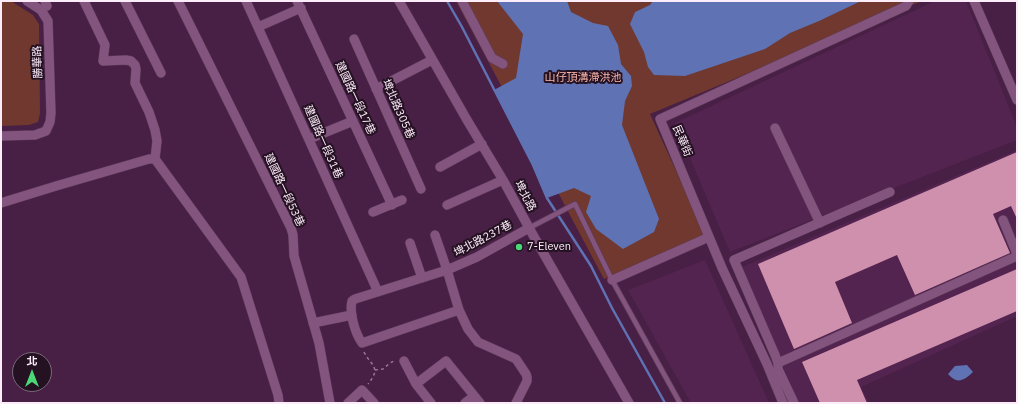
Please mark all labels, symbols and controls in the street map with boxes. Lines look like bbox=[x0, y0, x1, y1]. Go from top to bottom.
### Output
street label: 勝華路 bbox=[31, 45, 45, 79]
street label: 建國路一段17巷 bbox=[332, 59, 378, 137]
park label: 山仔頂溝滯洪池 bbox=[545, 71, 621, 85]
street label: 埤北路305巷 bbox=[379, 77, 417, 141]
street label: 建國路一段31巷 bbox=[301, 103, 345, 181]
street label: 民華街 bbox=[669, 123, 695, 159]
street label: 建國路一段53巷 bbox=[261, 151, 307, 229]
street label: 埤北路 bbox=[511, 178, 539, 214]
street label: 埤北路237巷 bbox=[452, 218, 514, 260]
place label: 7-Eleven bbox=[527, 240, 571, 254]
marker: 7-Eleven bbox=[514, 242, 524, 252]
north arrow bbox=[12, 352, 52, 392]
text: 北 bbox=[27, 354, 38, 368]

